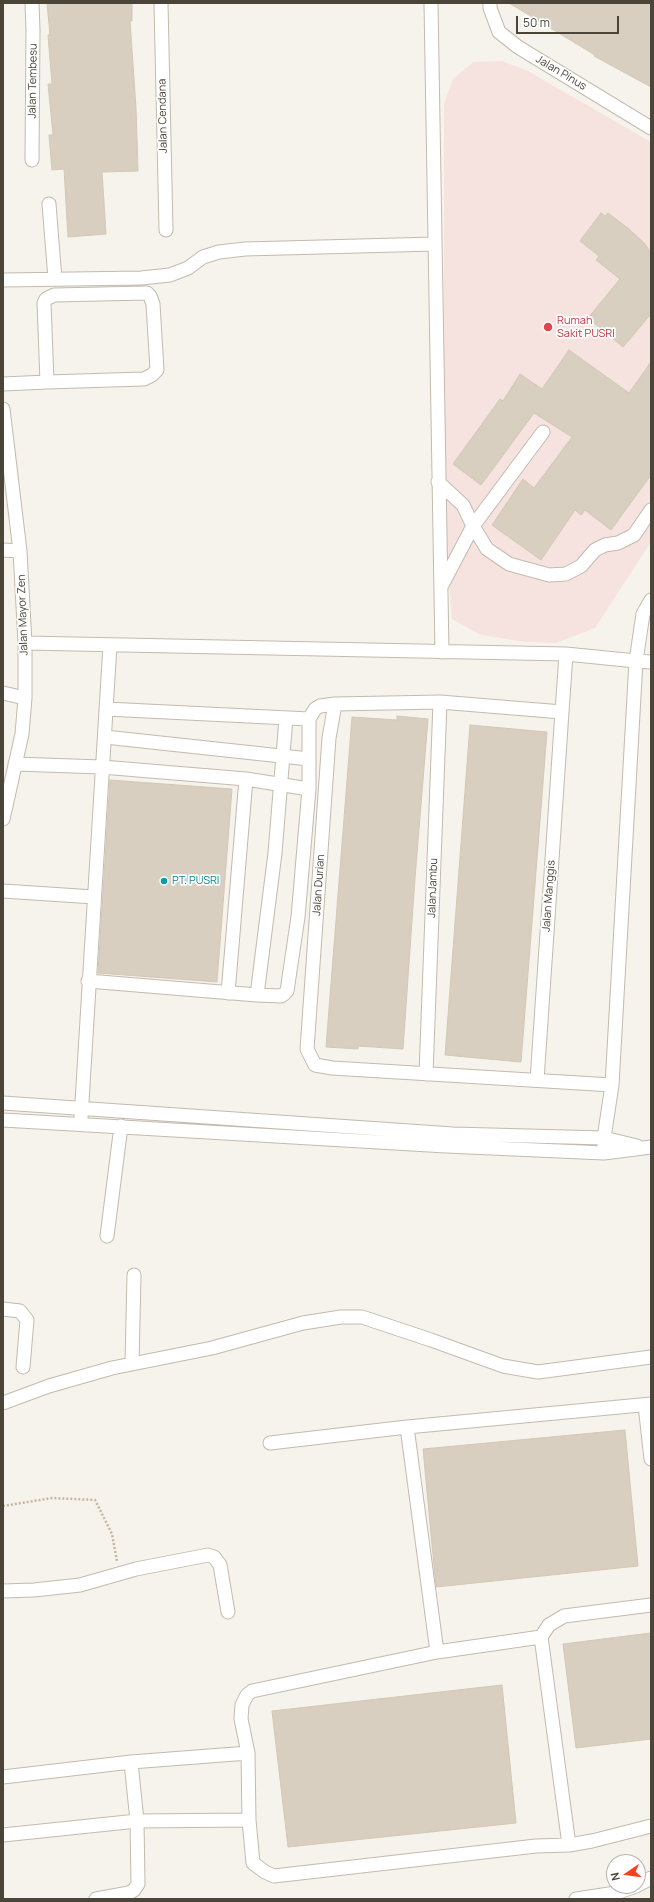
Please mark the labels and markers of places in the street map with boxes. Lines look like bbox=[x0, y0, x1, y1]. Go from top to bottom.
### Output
place label: Rumah Sakit PUSRI bbox=[557, 314, 615, 340]
marker: Rumah Sakit PUSRI bbox=[542, 321, 554, 333]
place label: PT. PUSRI bbox=[172, 874, 219, 888]
marker: PT. PUSRI bbox=[159, 876, 169, 886]

